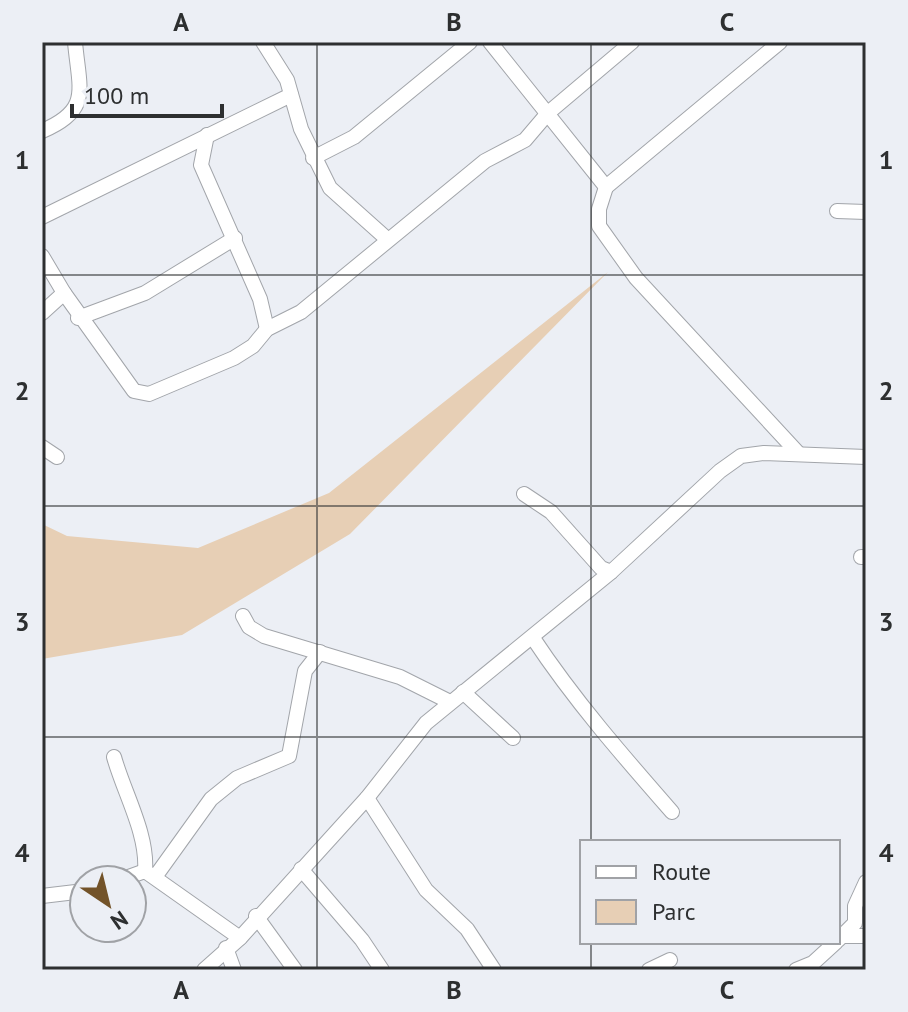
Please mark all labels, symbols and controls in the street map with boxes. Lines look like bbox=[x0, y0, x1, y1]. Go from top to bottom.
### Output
text: A bbox=[173, 5, 189, 38]
text: B bbox=[446, 5, 462, 38]
text: C bbox=[720, 5, 734, 38]
scale bar bbox=[72, 68, 222, 118]
text: 100 m bbox=[84, 80, 149, 111]
text: 1 bbox=[15, 143, 29, 176]
text: 1 bbox=[879, 143, 893, 176]
text: 2 bbox=[15, 374, 29, 407]
text: 2 bbox=[879, 374, 893, 407]
text: 3 bbox=[15, 605, 29, 638]
text: 3 bbox=[879, 605, 893, 638]
text: 4 bbox=[15, 836, 30, 869]
text: 4 bbox=[879, 836, 894, 869]
legend bbox=[580, 840, 840, 944]
text: Route bbox=[652, 856, 711, 887]
north arrow bbox=[68, 864, 148, 944]
text: Parc bbox=[652, 896, 696, 927]
text: N bbox=[106, 905, 133, 936]
text: A bbox=[173, 973, 189, 1006]
text: B bbox=[446, 973, 462, 1006]
text: C bbox=[720, 973, 734, 1006]

